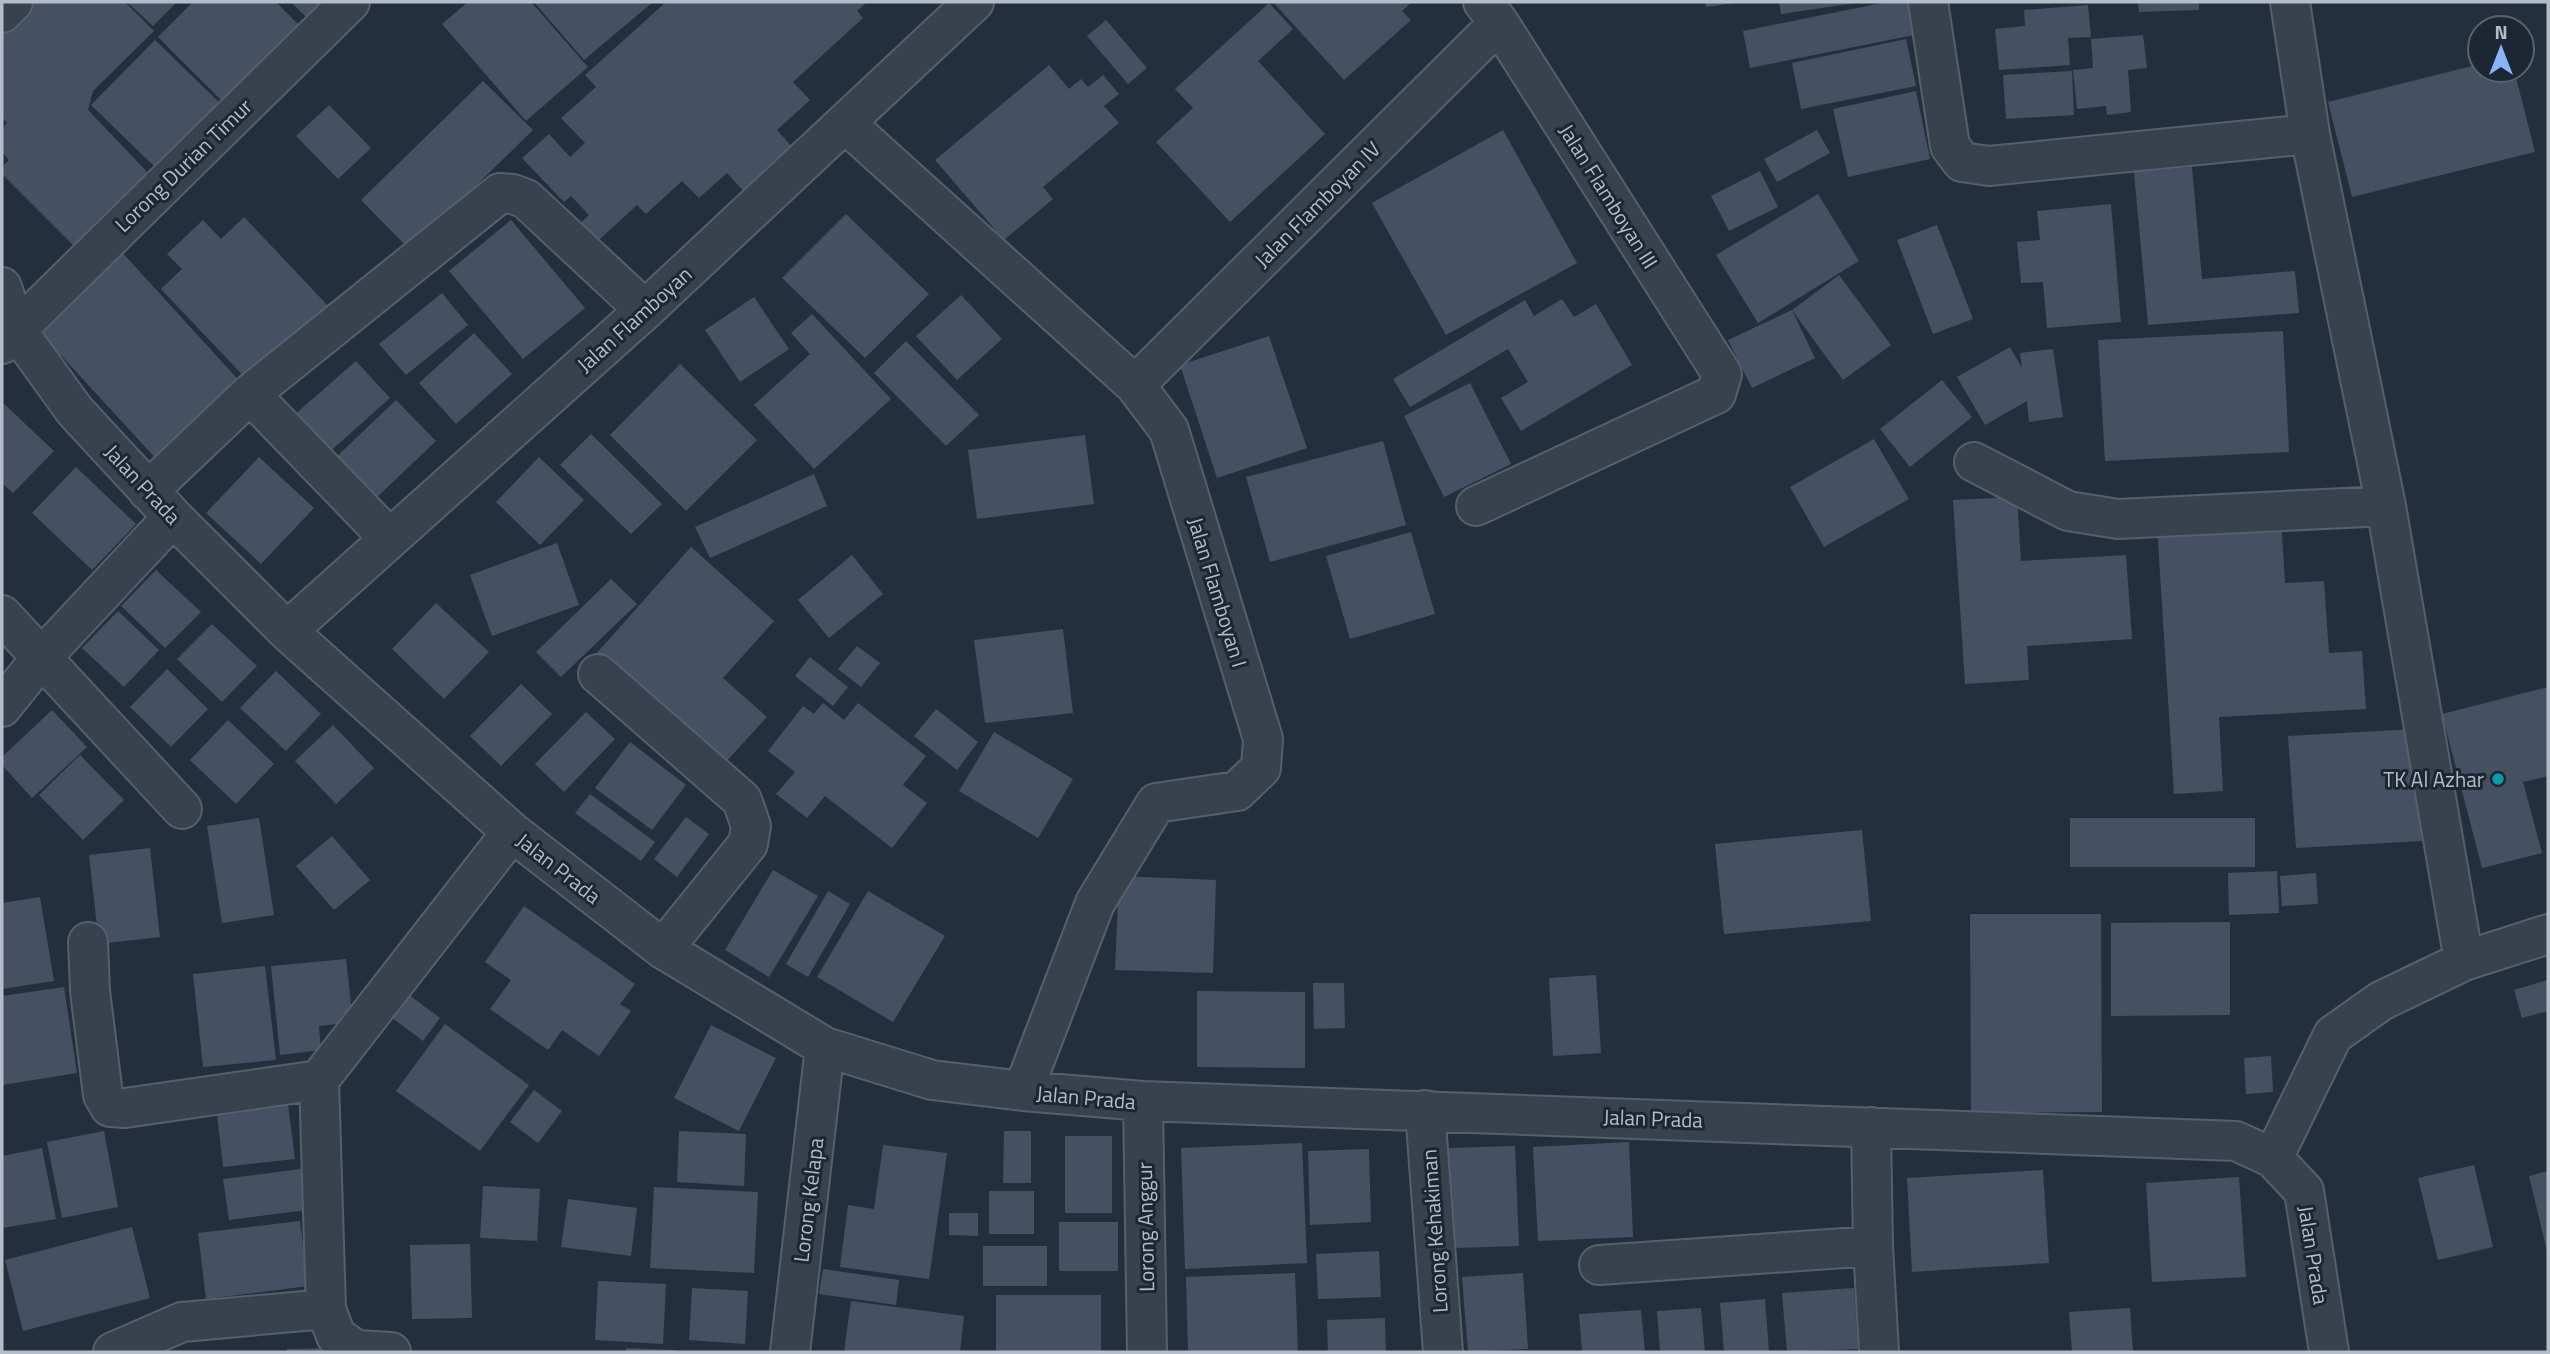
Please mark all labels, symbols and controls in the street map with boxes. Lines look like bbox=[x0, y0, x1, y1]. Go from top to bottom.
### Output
north arrow bbox=[2466, 14, 2536, 84]
text: N bbox=[2494, 17, 2508, 46]
street label: Lorong Durian Timur bbox=[107, 91, 259, 239]
street label: Jalan Flamboyan III bbox=[1552, 117, 1666, 275]
street label: Jalan Flamboyan IV bbox=[1246, 133, 1388, 275]
street label: Jalan Flamboyan bbox=[569, 258, 699, 380]
street label: Jalan Prada bbox=[97, 437, 189, 532]
street label: Jalan Flamboyan I bbox=[1180, 513, 1256, 671]
place label: TK Al Azhar bbox=[2383, 763, 2484, 795]
marker: TK Al Azhar bbox=[2490, 771, 2506, 787]
street label: Jalan Prada bbox=[510, 825, 609, 912]
street label: Jalan Prada bbox=[1035, 1077, 1138, 1117]
street label: Jalan Prada bbox=[1603, 1100, 1704, 1136]
street label: Lorong Kelapa bbox=[784, 1136, 832, 1264]
street label: Lorong Kehakiman bbox=[1412, 1148, 1456, 1314]
street label: Lorong Anggur bbox=[1128, 1162, 1162, 1292]
street label: Jalan Prada bbox=[2290, 1203, 2338, 1307]

